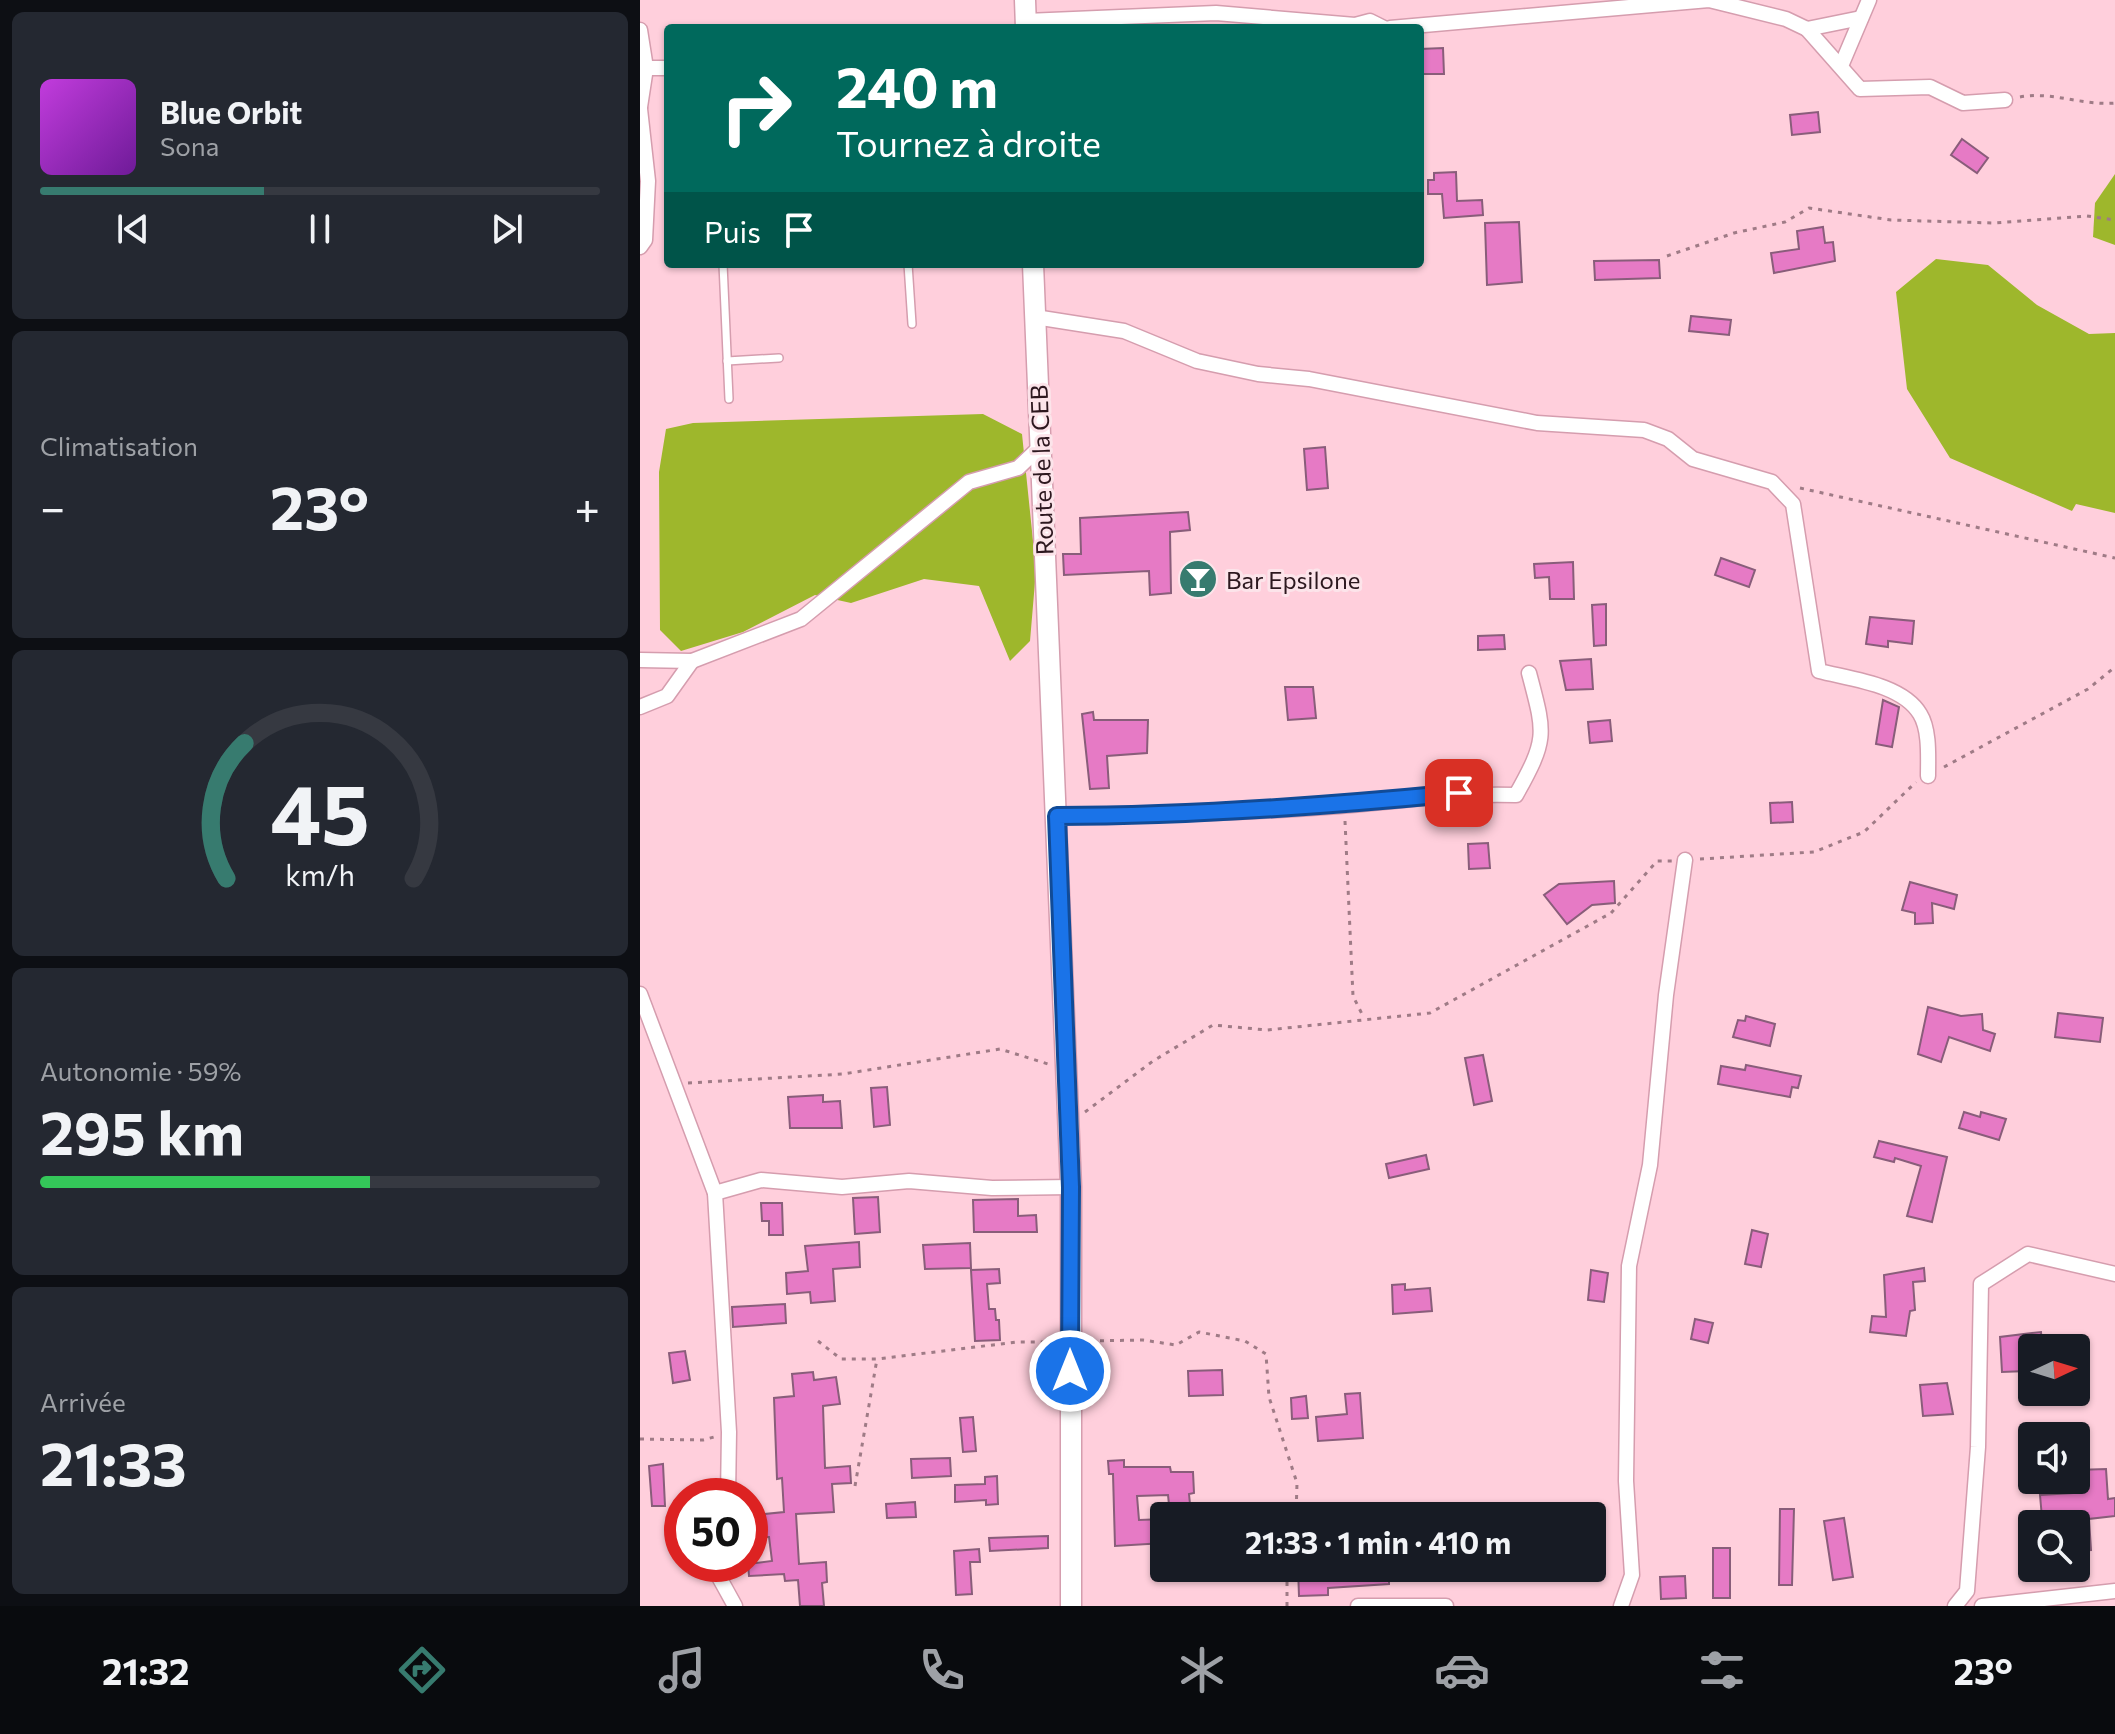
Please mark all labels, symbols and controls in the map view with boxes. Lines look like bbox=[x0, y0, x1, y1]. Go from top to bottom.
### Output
text: 240 m bbox=[836, 51, 998, 120]
icon: right bbox=[704, 56, 808, 160]
text: Blue Orbit bbox=[160, 93, 302, 130]
text: Tournez à droite bbox=[836, 120, 1101, 164]
text: Sona bbox=[160, 130, 219, 161]
icon: previous bbox=[111, 207, 155, 251]
icon: pause bbox=[298, 207, 342, 251]
icon: next bbox=[485, 207, 529, 251]
icon: arrive bbox=[777, 208, 821, 252]
text: Puis bbox=[704, 212, 761, 249]
street label: Route de la CEB bbox=[1024, 384, 1058, 556]
text: Climatisation bbox=[40, 430, 198, 461]
text: 23° bbox=[270, 469, 369, 542]
text: − bbox=[40, 479, 65, 533]
text: + bbox=[574, 479, 600, 533]
bar icon: Bar Epsilone bbox=[1177, 558, 1219, 600]
place label: Bar Epsilone bbox=[1226, 565, 1360, 594]
pin bbox=[1425, 759, 1493, 827]
text: 45 bbox=[270, 760, 370, 862]
icon: arrive bbox=[1437, 771, 1481, 815]
text: km/h bbox=[285, 857, 355, 892]
text: Autonomie · 59% bbox=[40, 1055, 241, 1086]
text: 295 km bbox=[40, 1094, 244, 1167]
position arrow bbox=[1028, 1329, 1112, 1413]
north arrow bbox=[2018, 1334, 2090, 1406]
map controls bbox=[2018, 1334, 2090, 1582]
text: Arrivée bbox=[40, 1386, 126, 1417]
button: sound bbox=[2018, 1422, 2090, 1494]
text: 21:33 bbox=[40, 1425, 187, 1498]
speed limit sign: 50 bbox=[664, 1478, 768, 1582]
button: search bbox=[2018, 1510, 2090, 1582]
text: 21:33 · 1 min · 410 m bbox=[1245, 1523, 1511, 1560]
icon: directions bbox=[394, 1642, 450, 1698]
icon: music bbox=[654, 1642, 710, 1698]
icon: phone bbox=[914, 1642, 970, 1698]
icon: climate bbox=[1174, 1642, 1230, 1698]
icon: car bbox=[1434, 1642, 1490, 1698]
icon: filters bbox=[1694, 1642, 1750, 1698]
text: 21:32 bbox=[102, 1648, 190, 1692]
text: 23° bbox=[1954, 1648, 2013, 1692]

